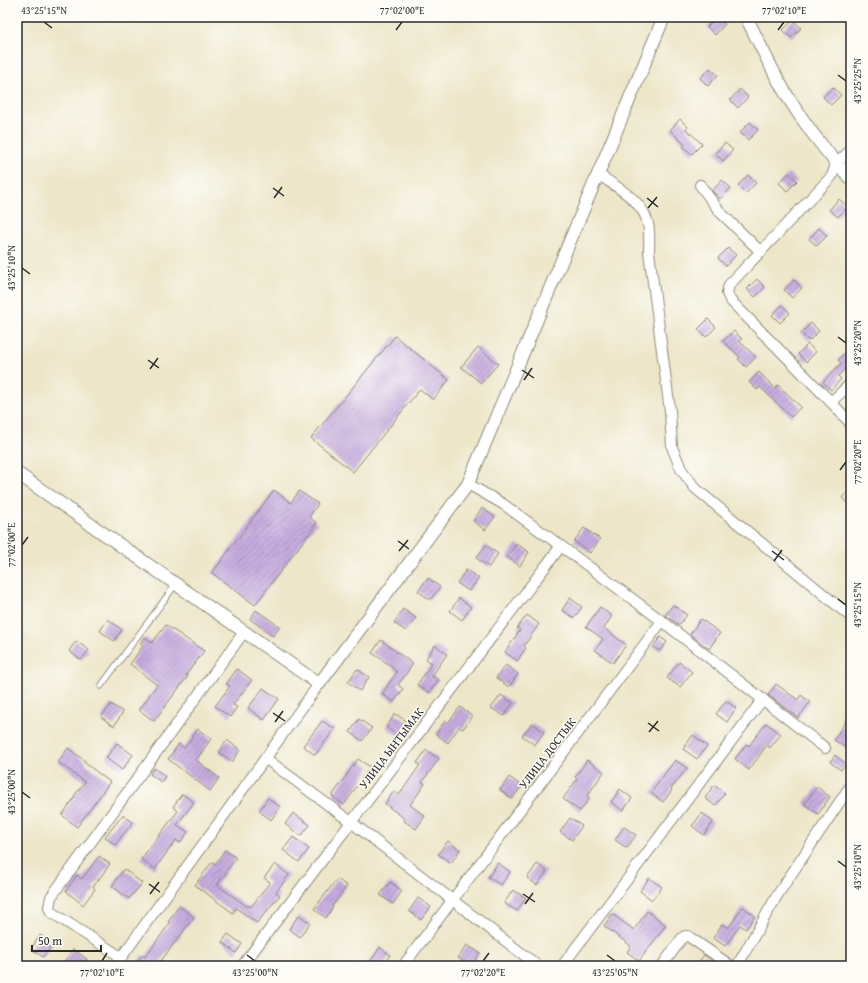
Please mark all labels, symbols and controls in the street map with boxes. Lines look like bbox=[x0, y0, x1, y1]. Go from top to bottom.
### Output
text: 43°25'15"N bbox=[21, 3, 67, 18]
text: 77°02'00"E bbox=[380, 3, 424, 18]
text: 77°02'10"E bbox=[762, 3, 806, 18]
text: 43°25'25"N bbox=[850, 58, 865, 104]
text: 43°25'10"N bbox=[4, 245, 19, 291]
text: 43°25'20"N bbox=[850, 320, 865, 366]
text: 77°02'20"E bbox=[850, 440, 865, 484]
text: 77°02'00"E bbox=[4, 523, 19, 567]
text: 43°25'15"N bbox=[850, 582, 865, 628]
street label: УЛИЦА ЫНТЫМАК bbox=[355, 703, 428, 792]
street label: УЛИЦА ДОСТЫК bbox=[514, 713, 580, 792]
text: 43°25'00"N bbox=[4, 769, 19, 815]
text: 43°25'10"N bbox=[850, 844, 865, 890]
scale bar bbox=[32, 927, 101, 953]
text: 50 m bbox=[38, 932, 62, 949]
text: 77°02'10"E bbox=[80, 965, 124, 980]
text: 43°25'00"N bbox=[232, 965, 278, 980]
text: 77°02'20"E bbox=[461, 965, 505, 980]
text: 43°25'05"N bbox=[592, 965, 638, 980]

